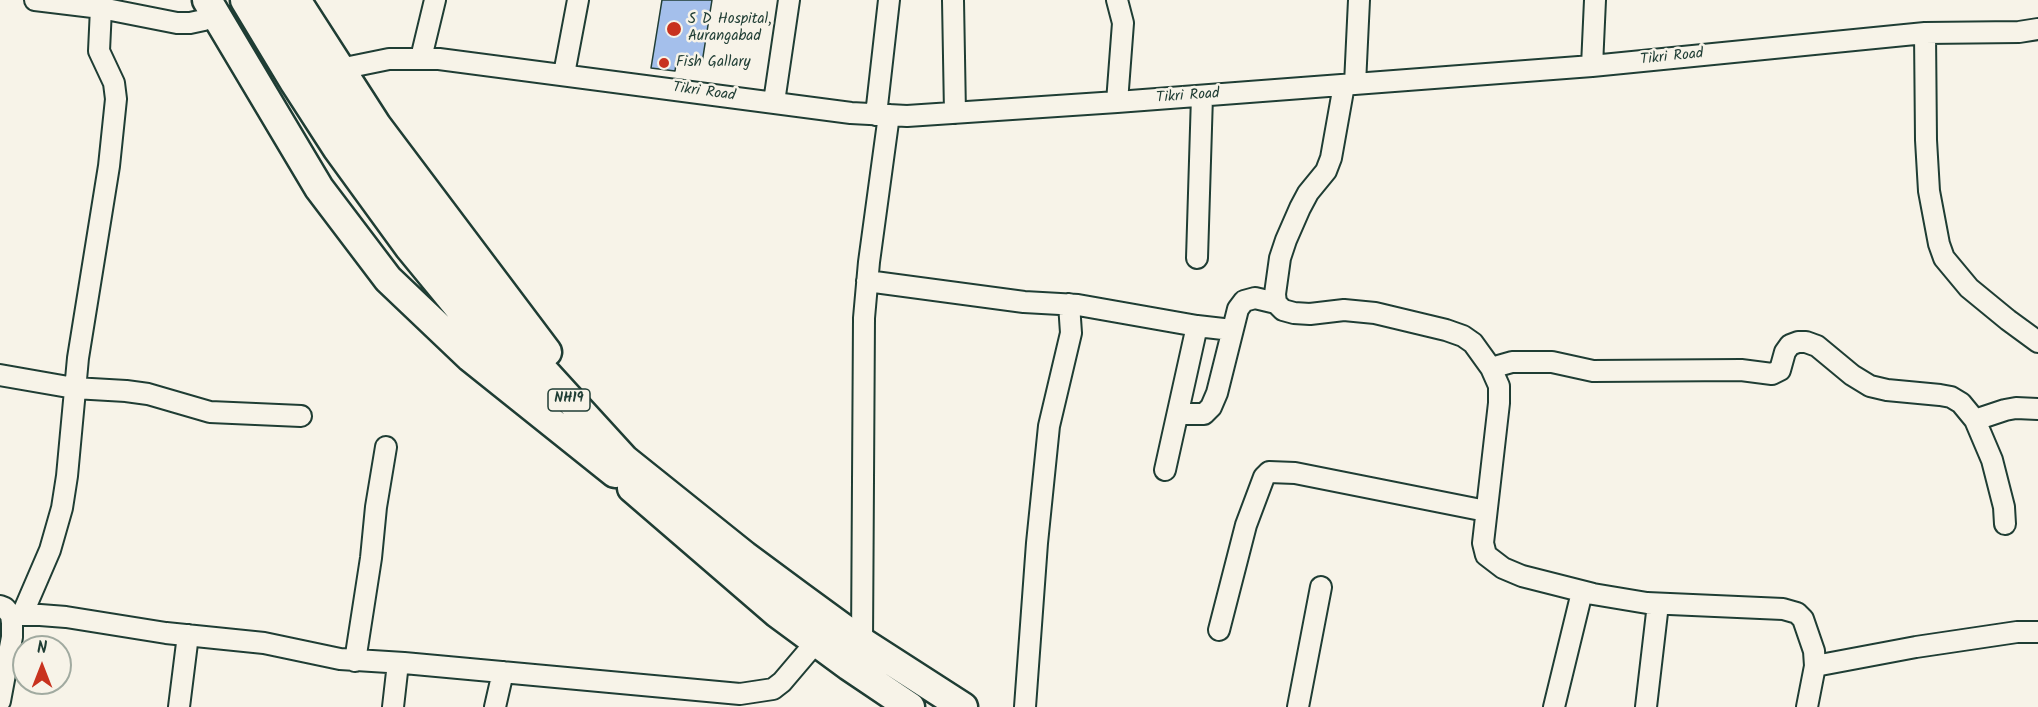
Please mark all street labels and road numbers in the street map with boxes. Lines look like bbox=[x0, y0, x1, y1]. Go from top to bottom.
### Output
street label: Tikri Road bbox=[1640, 46, 1704, 70]
street label: Tikri Road bbox=[671, 80, 737, 106]
street label: Tikri Road bbox=[1156, 86, 1220, 108]
road number: NH19 bbox=[548, 389, 590, 411]

